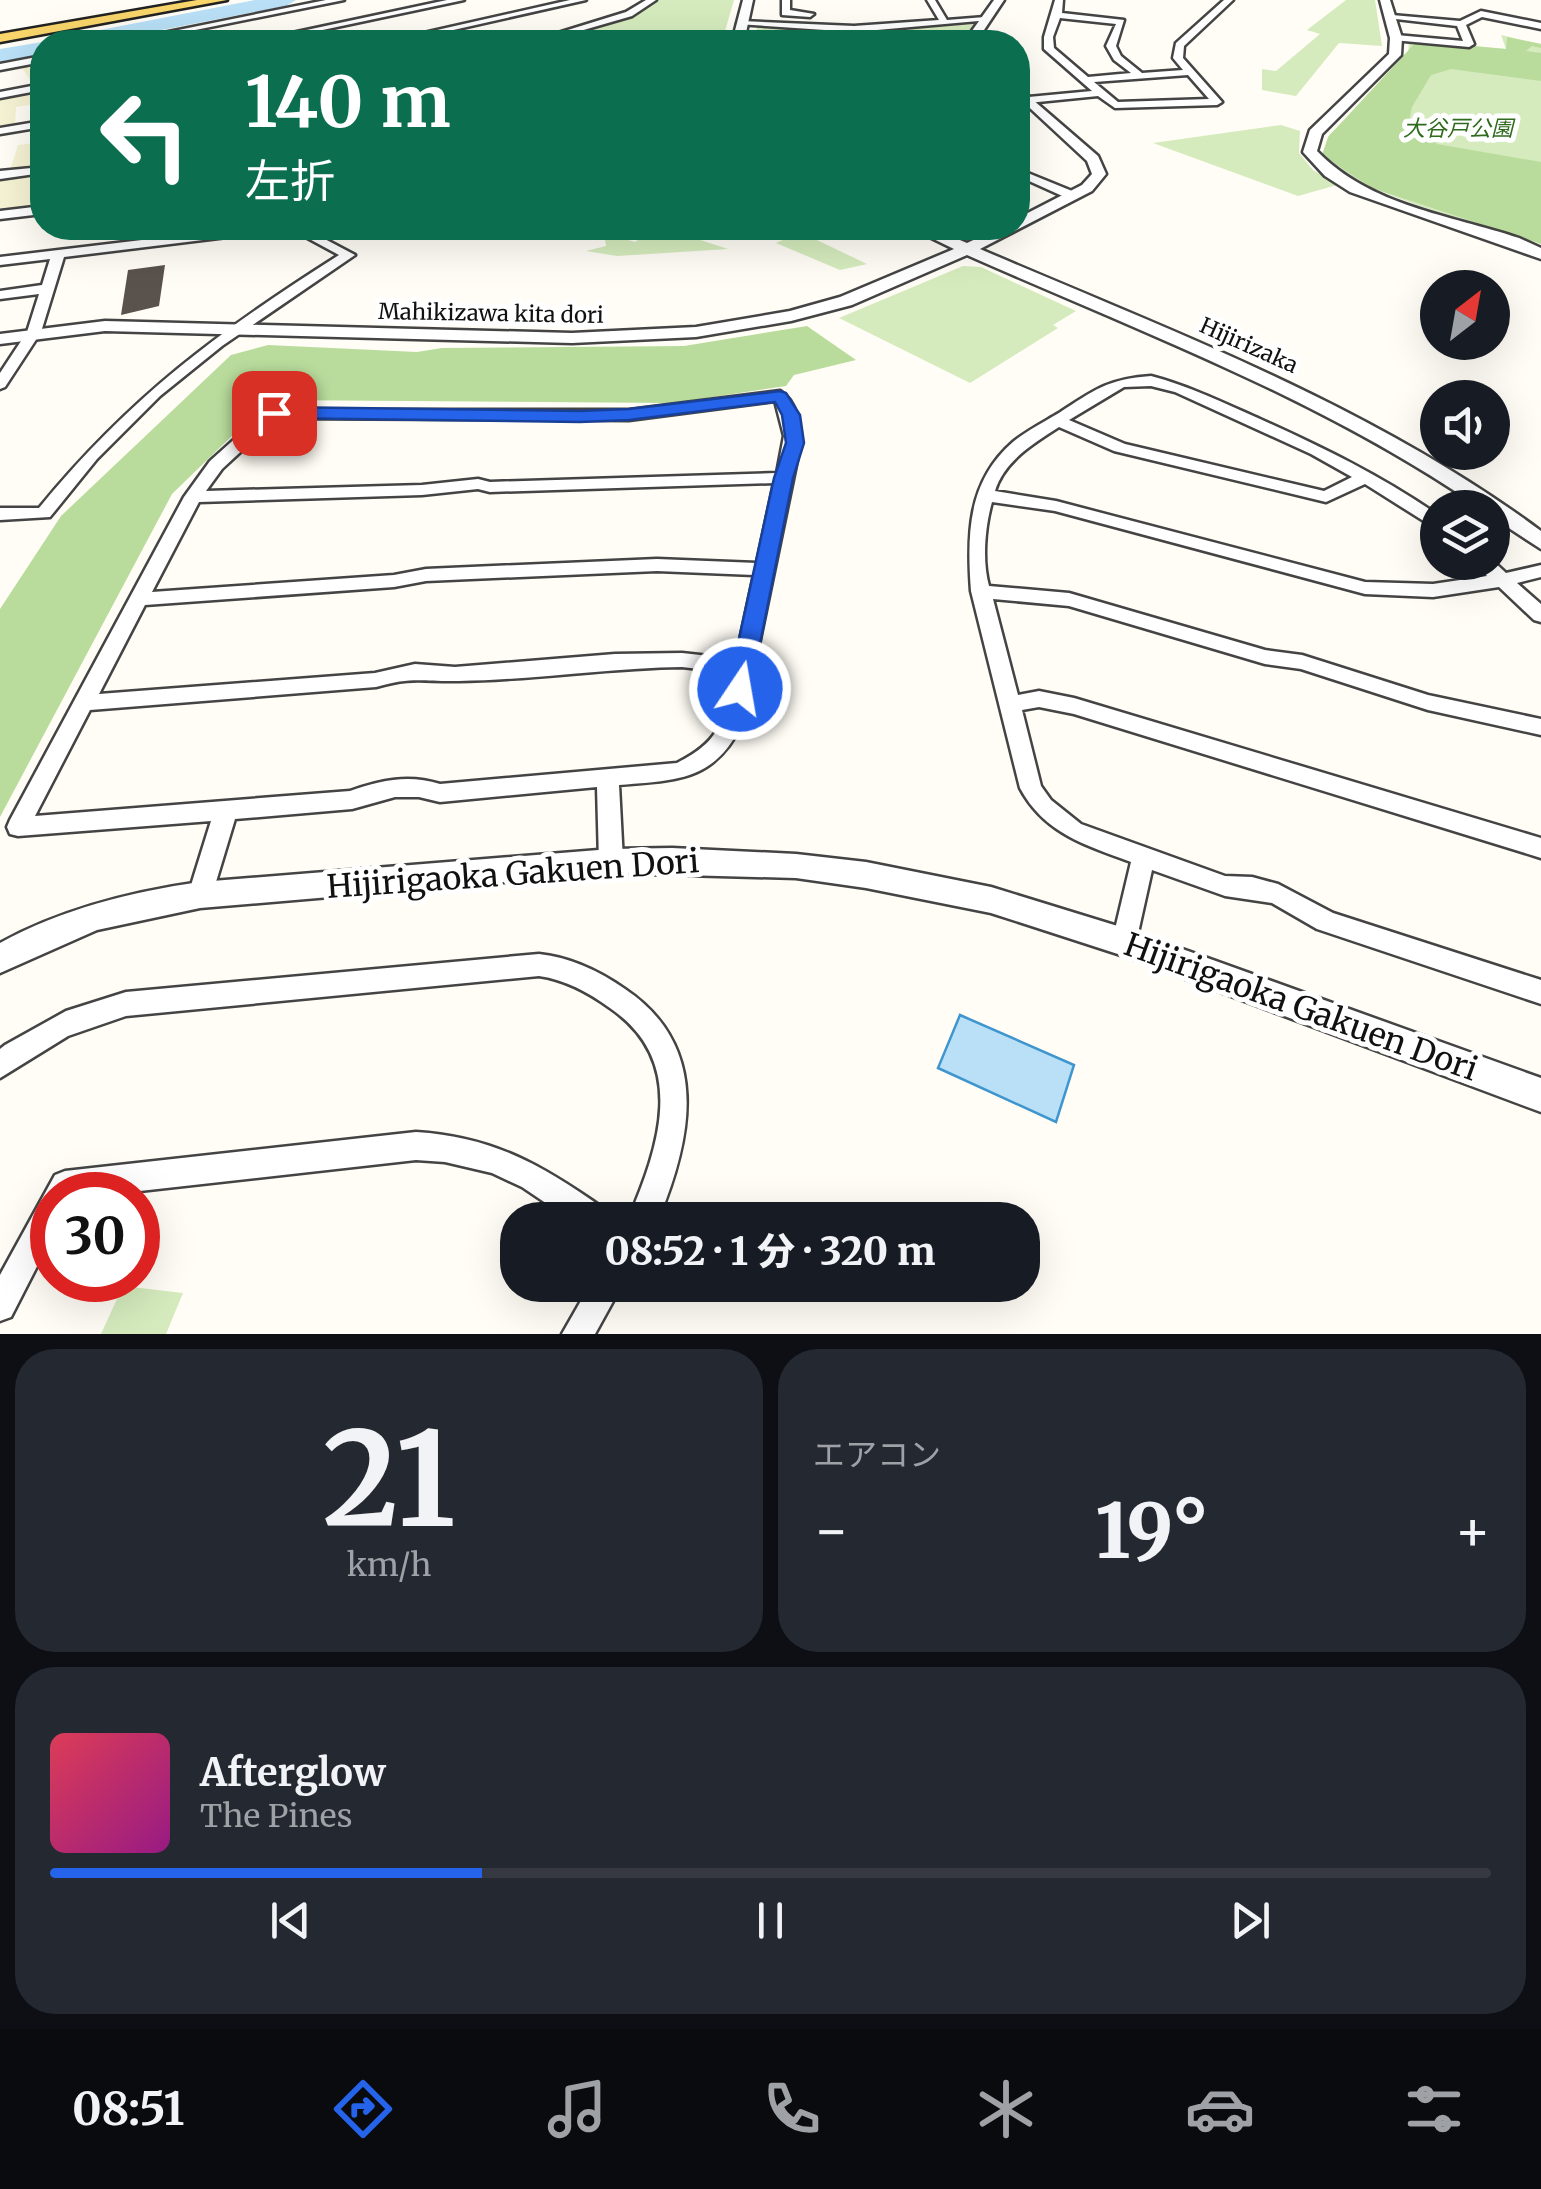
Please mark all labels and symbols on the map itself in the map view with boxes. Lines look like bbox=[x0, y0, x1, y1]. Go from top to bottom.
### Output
park label: 大谷戸公園 bbox=[1403, 114, 1516, 142]
north arrow bbox=[1420, 270, 1510, 360]
street label: Mahikizawa kita dori bbox=[378, 297, 604, 329]
street label: Hijirizaka bbox=[1195, 311, 1303, 379]
pin bbox=[232, 371, 317, 456]
position arrow bbox=[688, 637, 792, 741]
street label: Hijirigaoka Gakuen Dori bbox=[325, 841, 701, 907]
street label: Hijirigaoka Gakuen Dori bbox=[1119, 924, 1483, 1090]
speed limit sign: 30 bbox=[30, 1172, 160, 1302]

